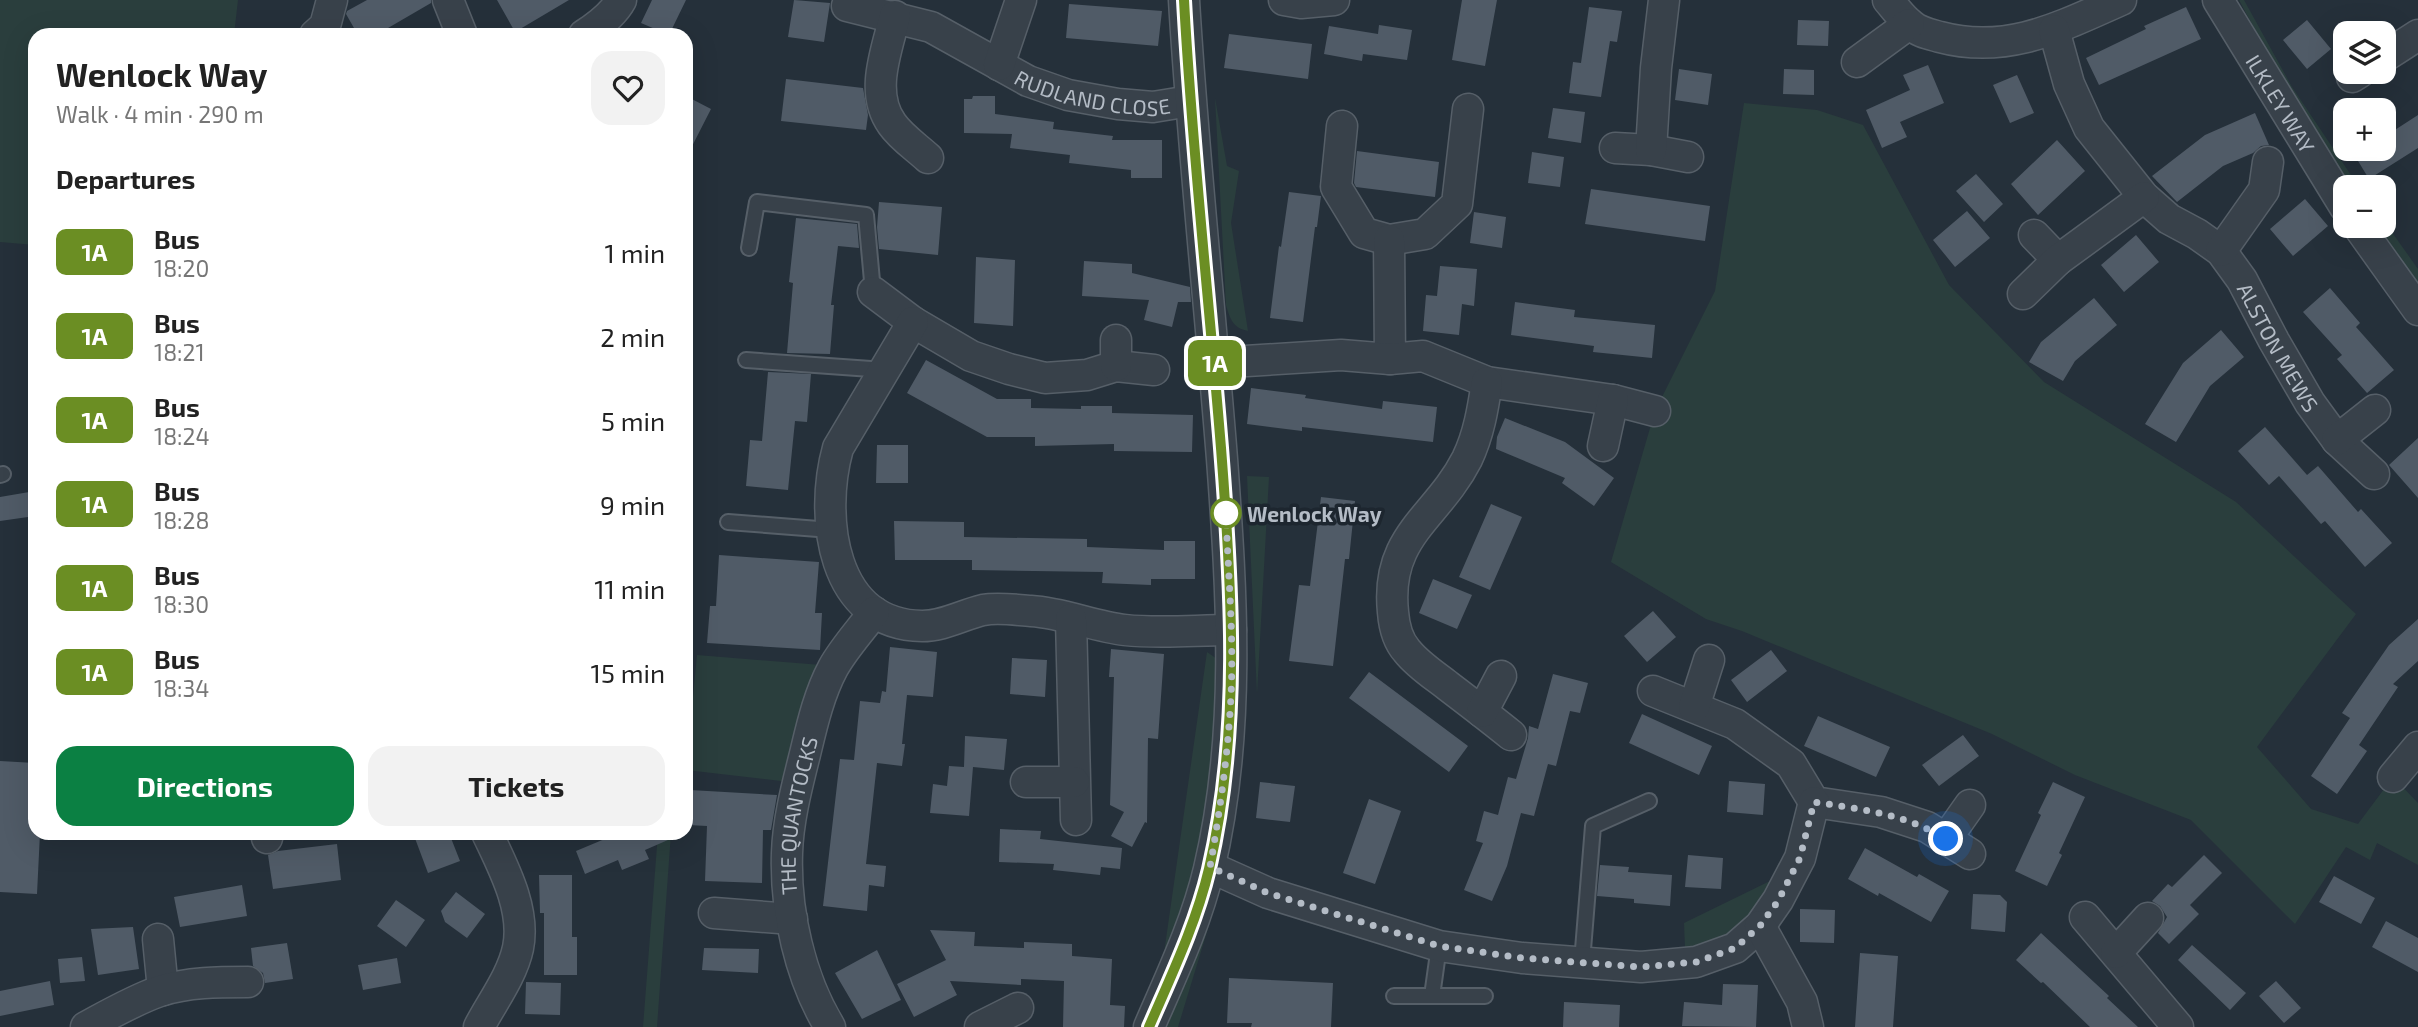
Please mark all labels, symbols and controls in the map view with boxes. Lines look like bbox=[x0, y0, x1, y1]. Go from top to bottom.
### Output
map controls bbox=[2333, 21, 2396, 238]
button: layers bbox=[2333, 21, 2396, 84]
street label: ILKLEY WAY bbox=[2242, 50, 2321, 157]
button: heart bbox=[591, 51, 665, 125]
text: Wenlock Way bbox=[56, 54, 268, 94]
street label: RUDLAND CLOSE bbox=[1011, 64, 1172, 120]
button: + bbox=[2333, 98, 2396, 161]
text: Walk · 4 min · 290 m bbox=[56, 100, 264, 128]
text: Departures bbox=[56, 163, 195, 194]
button: − bbox=[2333, 175, 2396, 238]
text: Bus bbox=[154, 223, 200, 254]
text: 1A bbox=[81, 237, 108, 266]
text: 1 min bbox=[605, 237, 665, 268]
text: 18:20 bbox=[154, 254, 209, 282]
street label: ALSTON MEWS bbox=[2233, 278, 2324, 416]
text: Bus bbox=[154, 307, 200, 338]
text: 1A bbox=[81, 321, 108, 350]
text: 2 min bbox=[600, 321, 665, 352]
text: 18:21 bbox=[154, 338, 205, 366]
line badge: 1A bbox=[1184, 340, 1246, 386]
text: 1A bbox=[1202, 348, 1228, 377]
text: Bus bbox=[154, 391, 200, 422]
text: 1A bbox=[81, 405, 108, 434]
text: 5 min bbox=[601, 405, 665, 436]
text: 18:24 bbox=[154, 422, 210, 450]
text: Bus bbox=[154, 475, 200, 506]
text: 1A bbox=[81, 489, 108, 518]
text: 9 min bbox=[600, 489, 665, 520]
marker: Wenlock Way bbox=[1211, 498, 1241, 528]
place label: Wenlock Way bbox=[1247, 501, 1382, 527]
text: 18:28 bbox=[154, 506, 209, 534]
text: Bus bbox=[154, 559, 200, 590]
text: 1A bbox=[81, 573, 108, 602]
text: 11 min bbox=[594, 573, 665, 604]
text: 18:30 bbox=[154, 590, 209, 618]
text: Bus bbox=[154, 643, 200, 674]
text: 1A bbox=[81, 657, 108, 686]
text: 15 min bbox=[591, 657, 665, 688]
text: 18:34 bbox=[154, 674, 209, 702]
street label: THE QUANTOCKS bbox=[774, 734, 821, 896]
button: Directions bbox=[56, 746, 354, 826]
button: Tickets bbox=[368, 746, 665, 826]
your location bbox=[1928, 821, 1963, 856]

